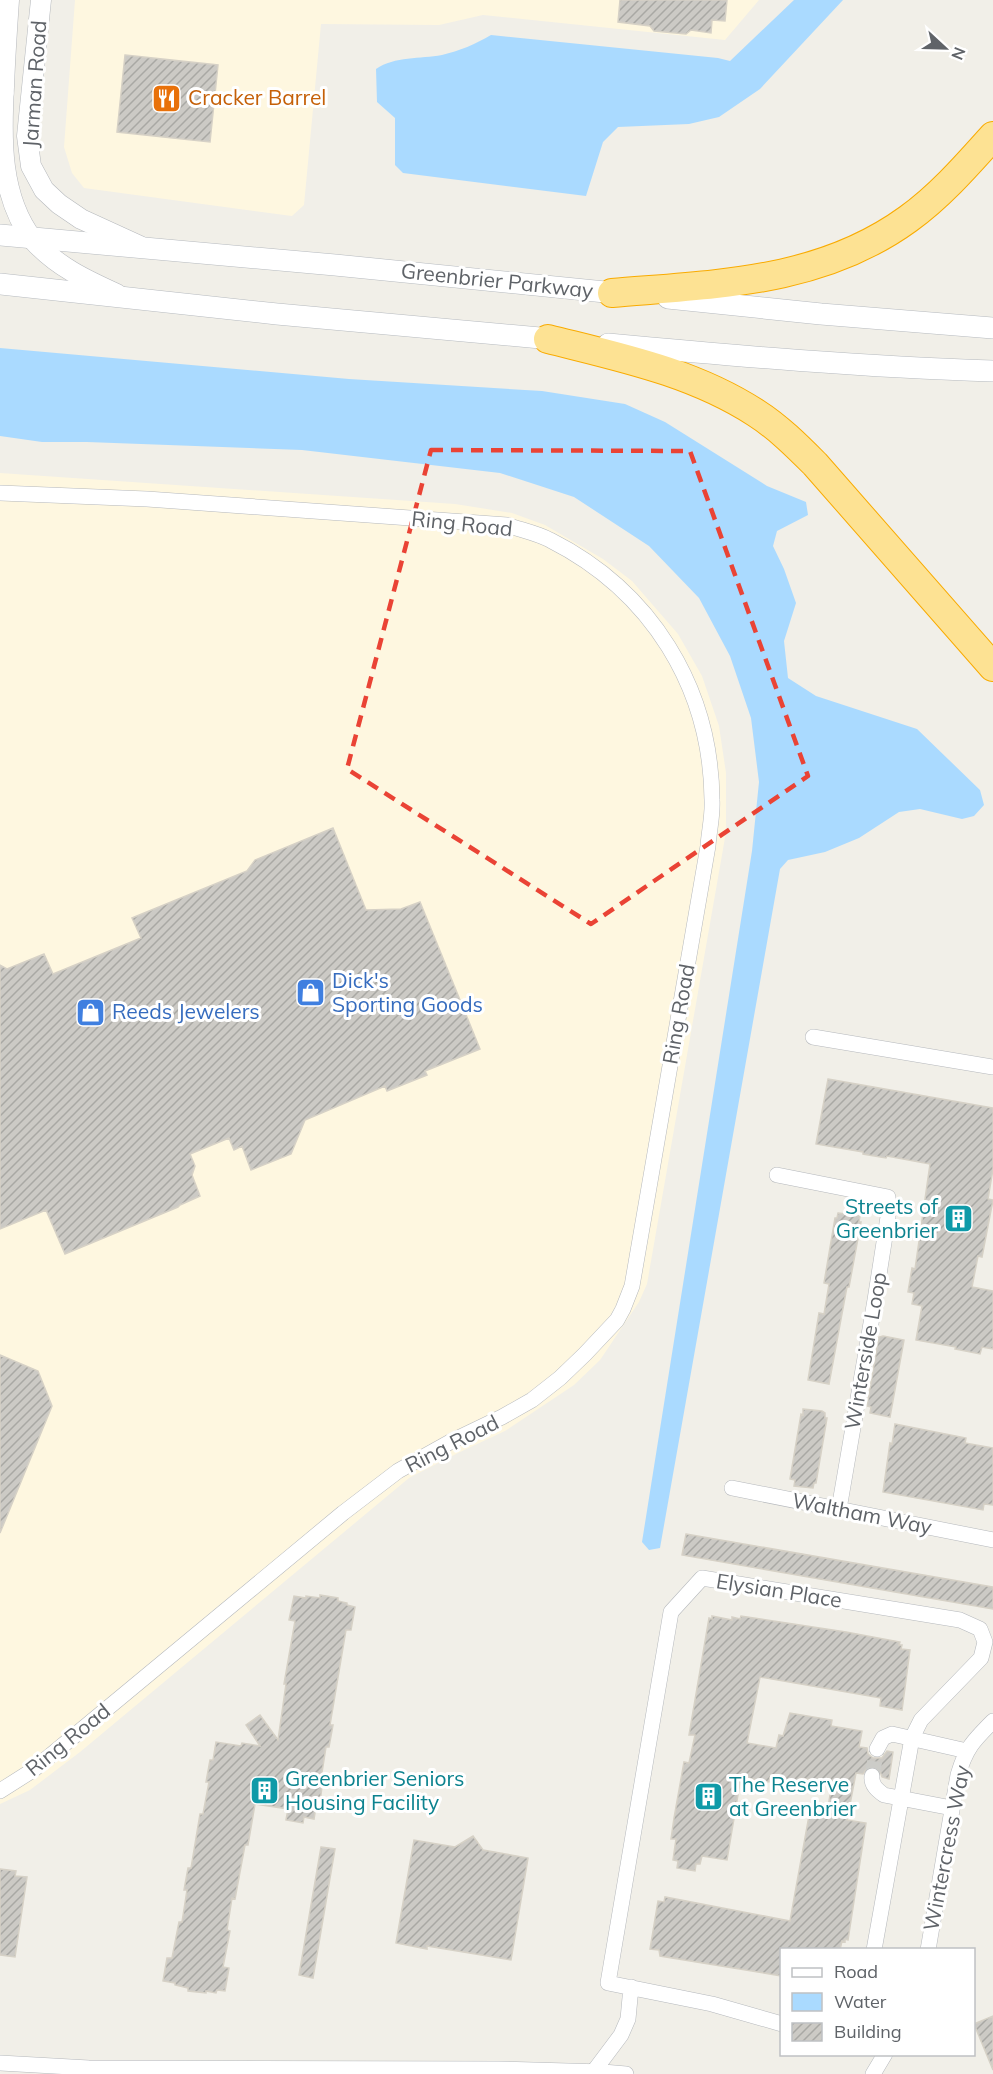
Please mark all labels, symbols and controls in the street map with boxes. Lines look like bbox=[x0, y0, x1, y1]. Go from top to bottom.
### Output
north arrow bbox=[915, 18, 975, 78]
street label: Jarman Road bbox=[17, 19, 51, 148]
text: N bbox=[947, 44, 970, 63]
restaurant icon: Cracker Barrel bbox=[151, 82, 183, 114]
place label: Cracker Barrel bbox=[188, 84, 326, 110]
street label: Greenbrier Parkway bbox=[400, 257, 595, 303]
street label: Ring Road bbox=[410, 505, 514, 541]
street label: Ring Road bbox=[656, 962, 700, 1066]
place label: Dick's Sporting Goods bbox=[332, 967, 483, 1017]
shop icon: Dick's Sporting Goods bbox=[295, 977, 327, 1009]
shop icon: Reeds Jewelers bbox=[75, 996, 107, 1028]
place label: Reeds Jewelers bbox=[112, 998, 260, 1024]
place label: Streets of Greenbrier bbox=[836, 1193, 939, 1243]
building icon: Streets of Greenbrier bbox=[943, 1203, 975, 1235]
street label: Winterside Loop bbox=[838, 1270, 892, 1432]
street label: Ring Road bbox=[400, 1408, 503, 1478]
street label: Waltham Way bbox=[790, 1487, 934, 1539]
street label: Elysian Place bbox=[714, 1567, 844, 1613]
street label: Ring Road bbox=[20, 1697, 115, 1781]
street label: Wintercress Way bbox=[917, 1763, 975, 1933]
place label: Greenbrier Seniors Housing Facility bbox=[285, 1765, 464, 1815]
place label: The Reserve at Greenbrier bbox=[729, 1771, 857, 1821]
building icon: Greenbrier Seniors Housing Facility bbox=[248, 1775, 280, 1807]
building icon: The Reserve at Greenbrier bbox=[692, 1781, 724, 1813]
legend bbox=[780, 1948, 975, 2056]
text: Road bbox=[834, 1960, 878, 1983]
text: Water bbox=[834, 1990, 887, 2013]
text: Building bbox=[834, 2020, 902, 2043]

